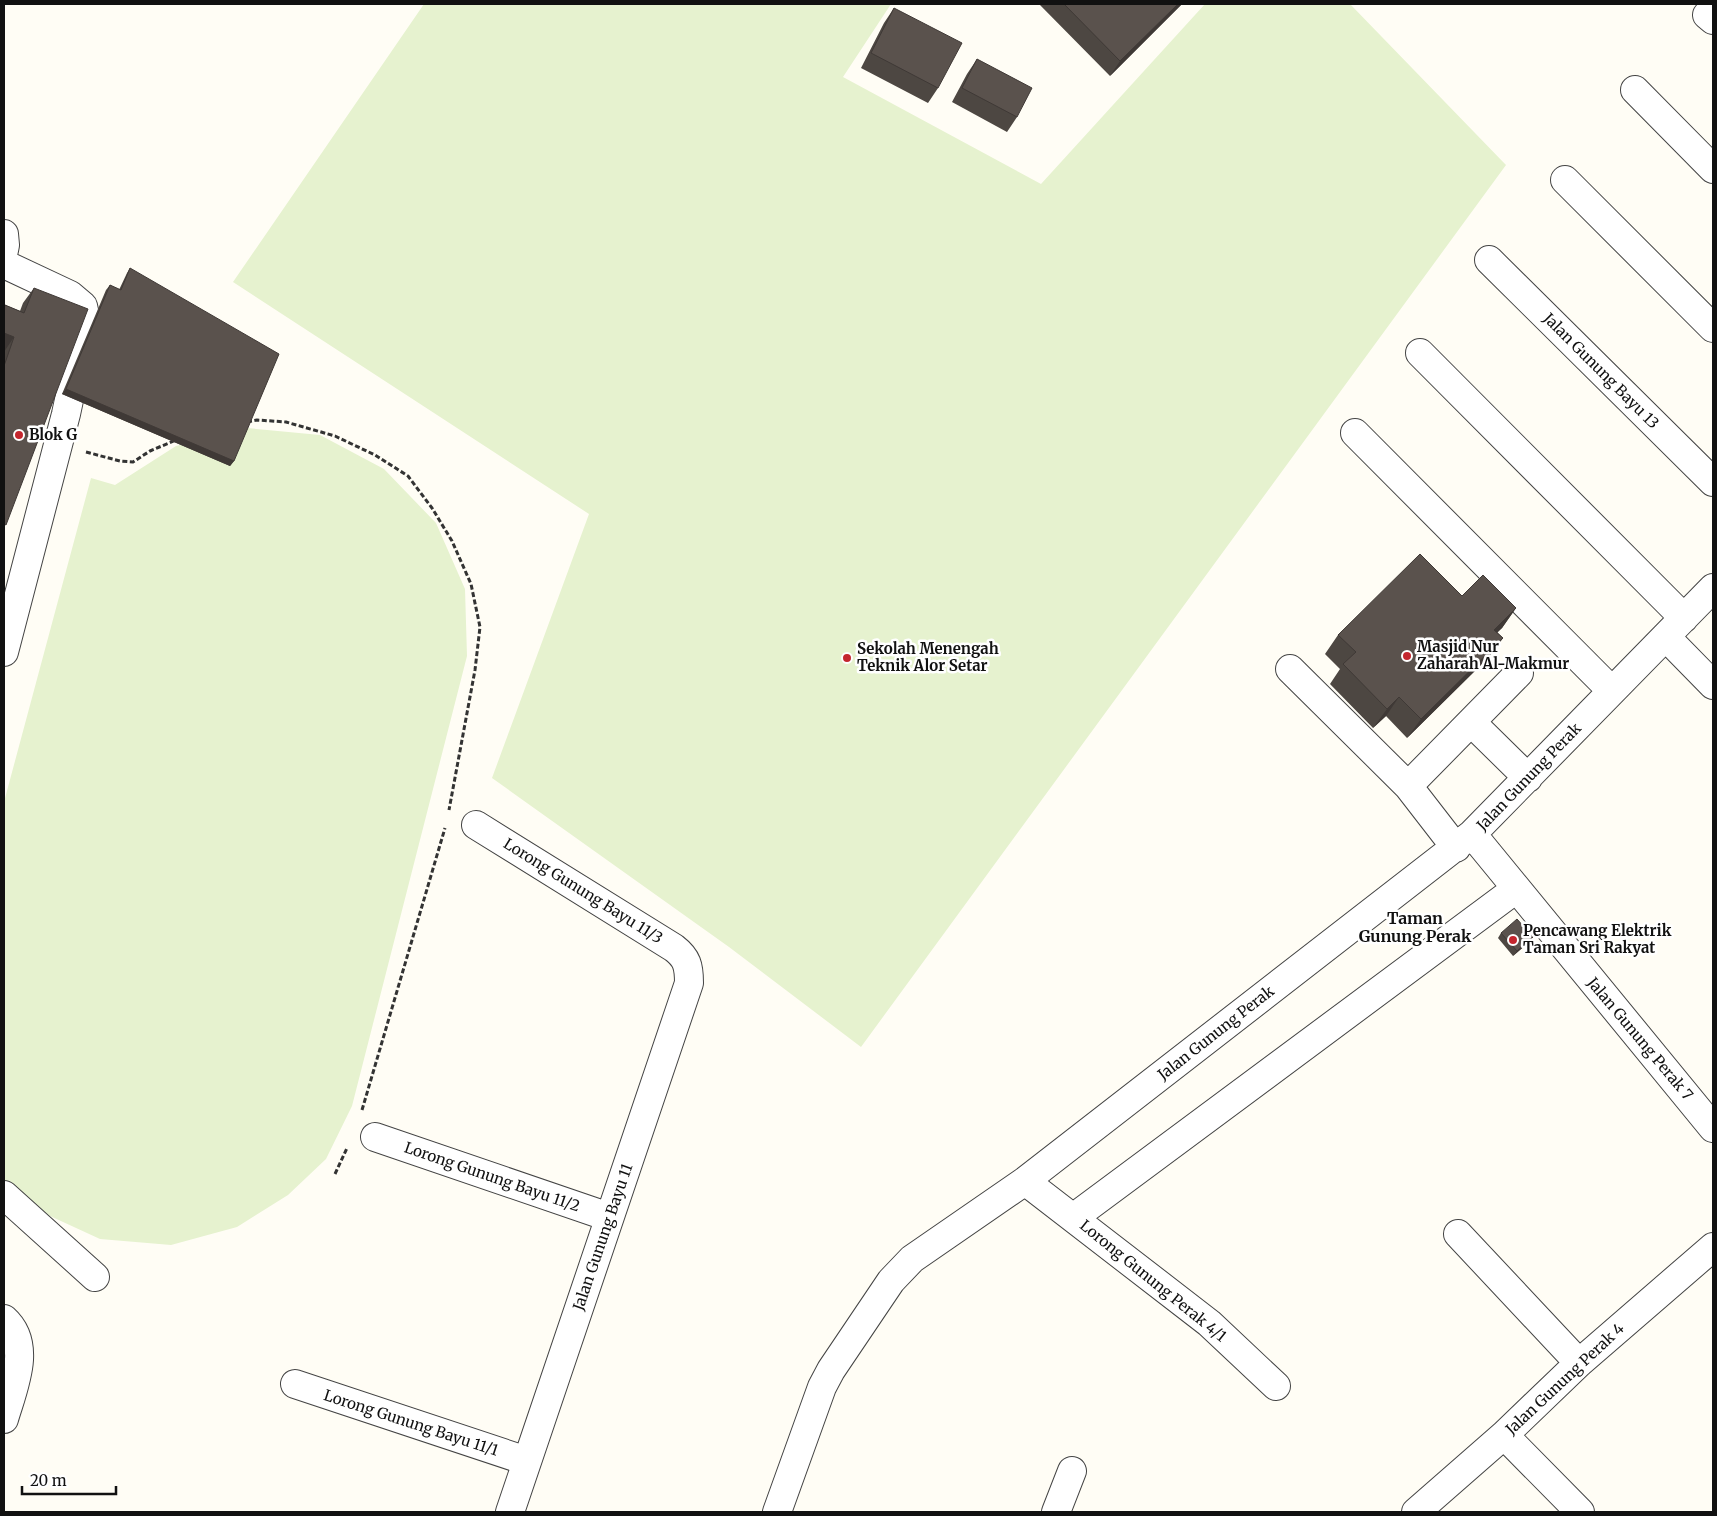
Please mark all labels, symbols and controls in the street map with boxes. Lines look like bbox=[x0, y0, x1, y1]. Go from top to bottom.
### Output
street label: Jalan Gunung Bayu 13 bbox=[1539, 308, 1663, 433]
place label: Blok G bbox=[29, 425, 77, 444]
marker: Blok G bbox=[13, 429, 25, 441]
place label: Masjid Nur Zaharah Al-Makmur bbox=[1417, 637, 1569, 673]
place label: Sekolah Menengah Teknik Alor Setar bbox=[857, 639, 999, 675]
marker: Masjid Nur Zaharah Al-Makmur bbox=[1401, 650, 1413, 662]
marker: Sekolah Menengah Teknik Alor Setar bbox=[841, 652, 853, 664]
street label: Jalan Gunung Perak bbox=[1472, 719, 1585, 835]
street label: Lorong Gunung Bayu 11/3 bbox=[500, 834, 666, 947]
district label: Taman Gunung Perak bbox=[1359, 908, 1472, 946]
place label: Pencawang Elektrik Taman Sri Rakyat bbox=[1523, 921, 1672, 957]
marker: Pencawang Elektrik Taman Sri Rakyat bbox=[1507, 934, 1519, 946]
street label: Jalan Gunung Perak 7 bbox=[1583, 973, 1698, 1104]
street label: Jalan Gunung Perak bbox=[1153, 981, 1278, 1085]
street label: Lorong Gunung Bayu 11/2 bbox=[402, 1138, 583, 1216]
street label: Jalan Gunung Bayu 11 bbox=[568, 1161, 637, 1314]
street label: Lorong Gunung Perak 4/1 bbox=[1076, 1216, 1231, 1346]
street label: Jalan Gunung Perak 4 bbox=[1501, 1319, 1628, 1439]
street label: Lorong Gunung Bayu 11/1 bbox=[322, 1385, 501, 1460]
scale bar bbox=[22, 1464, 116, 1496]
text: 20 m bbox=[30, 1471, 67, 1490]

